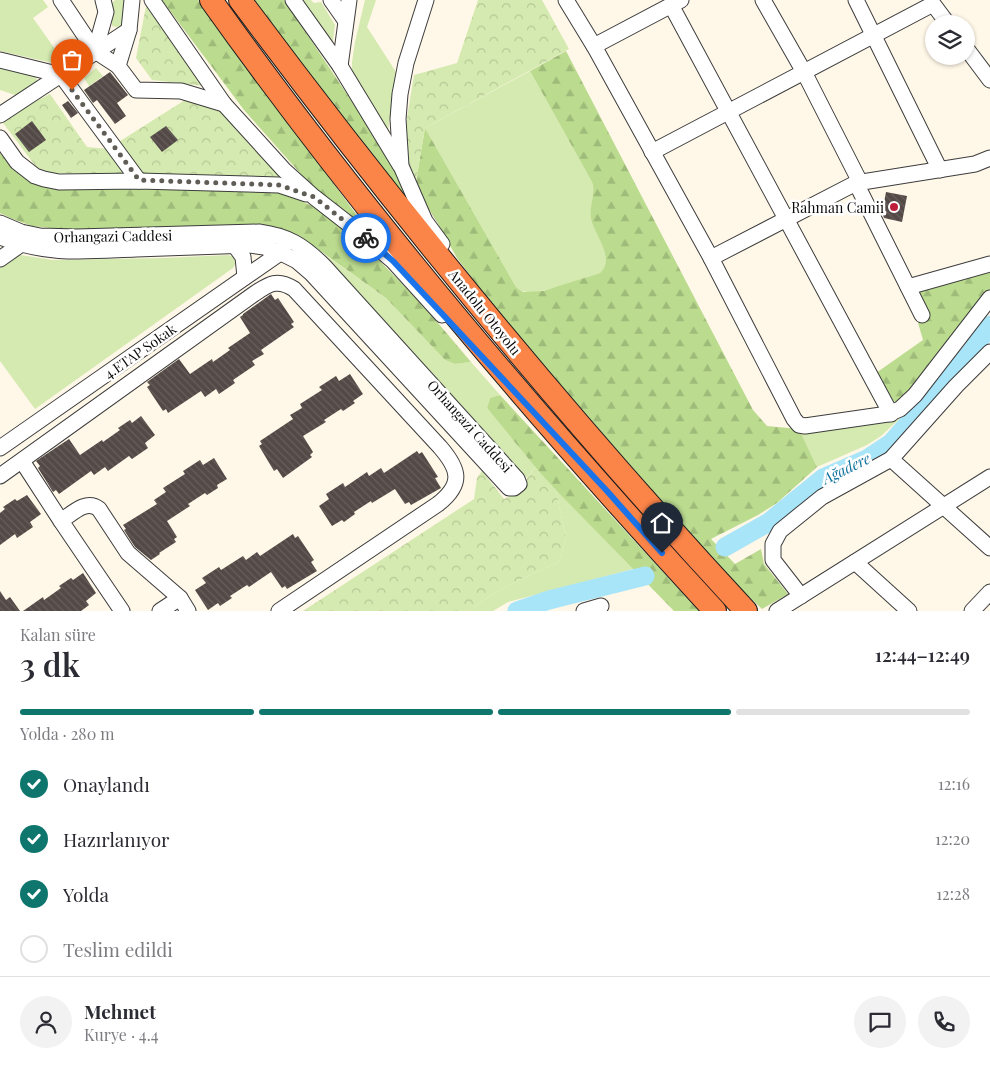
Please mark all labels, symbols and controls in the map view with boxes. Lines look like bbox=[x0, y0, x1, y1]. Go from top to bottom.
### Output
map controls bbox=[925, 15, 975, 65]
button: layers bbox=[925, 15, 975, 65]
pin bbox=[51, 39, 93, 90]
icon: bag bbox=[58, 46, 86, 74]
place label: Rahman Camii bbox=[791, 198, 884, 217]
marker: Rahman Camii bbox=[888, 201, 900, 213]
courier bbox=[341, 213, 391, 263]
icon: bike bbox=[352, 224, 380, 252]
street label: Orhangazi Caddesi bbox=[54, 225, 172, 247]
street label: Anadolu Otoyolu bbox=[444, 264, 525, 359]
street label: 4.ETAP Sokak bbox=[100, 319, 180, 383]
street label: Orhangazi Caddesi bbox=[423, 376, 517, 476]
water label: Ağadere bbox=[817, 448, 874, 489]
pin bbox=[641, 502, 683, 553]
icon: home bbox=[648, 509, 676, 537]
text: Kalan süre bbox=[20, 624, 96, 645]
text: 12:44–12:49 bbox=[875, 641, 970, 667]
text: 3 dk bbox=[20, 642, 80, 685]
text: Yolda · 280 m bbox=[20, 723, 114, 744]
icon: check bbox=[20, 770, 48, 798]
text: Onaylandı bbox=[63, 771, 150, 797]
text: 12:16 bbox=[938, 773, 970, 794]
icon: check bbox=[20, 825, 48, 853]
text: Hazırlanıyor bbox=[63, 826, 170, 852]
text: 12:20 bbox=[935, 828, 970, 849]
icon: check bbox=[20, 880, 48, 908]
text: Yolda bbox=[63, 881, 109, 907]
text: 12:28 bbox=[936, 883, 970, 904]
text: Teslim edildi bbox=[63, 936, 173, 962]
button: person bbox=[20, 996, 72, 1048]
button: chat bbox=[854, 996, 906, 1048]
button: phone bbox=[918, 996, 970, 1048]
text: Mehmet bbox=[84, 998, 156, 1024]
text: Kurye · 4.4 bbox=[84, 1024, 159, 1045]

